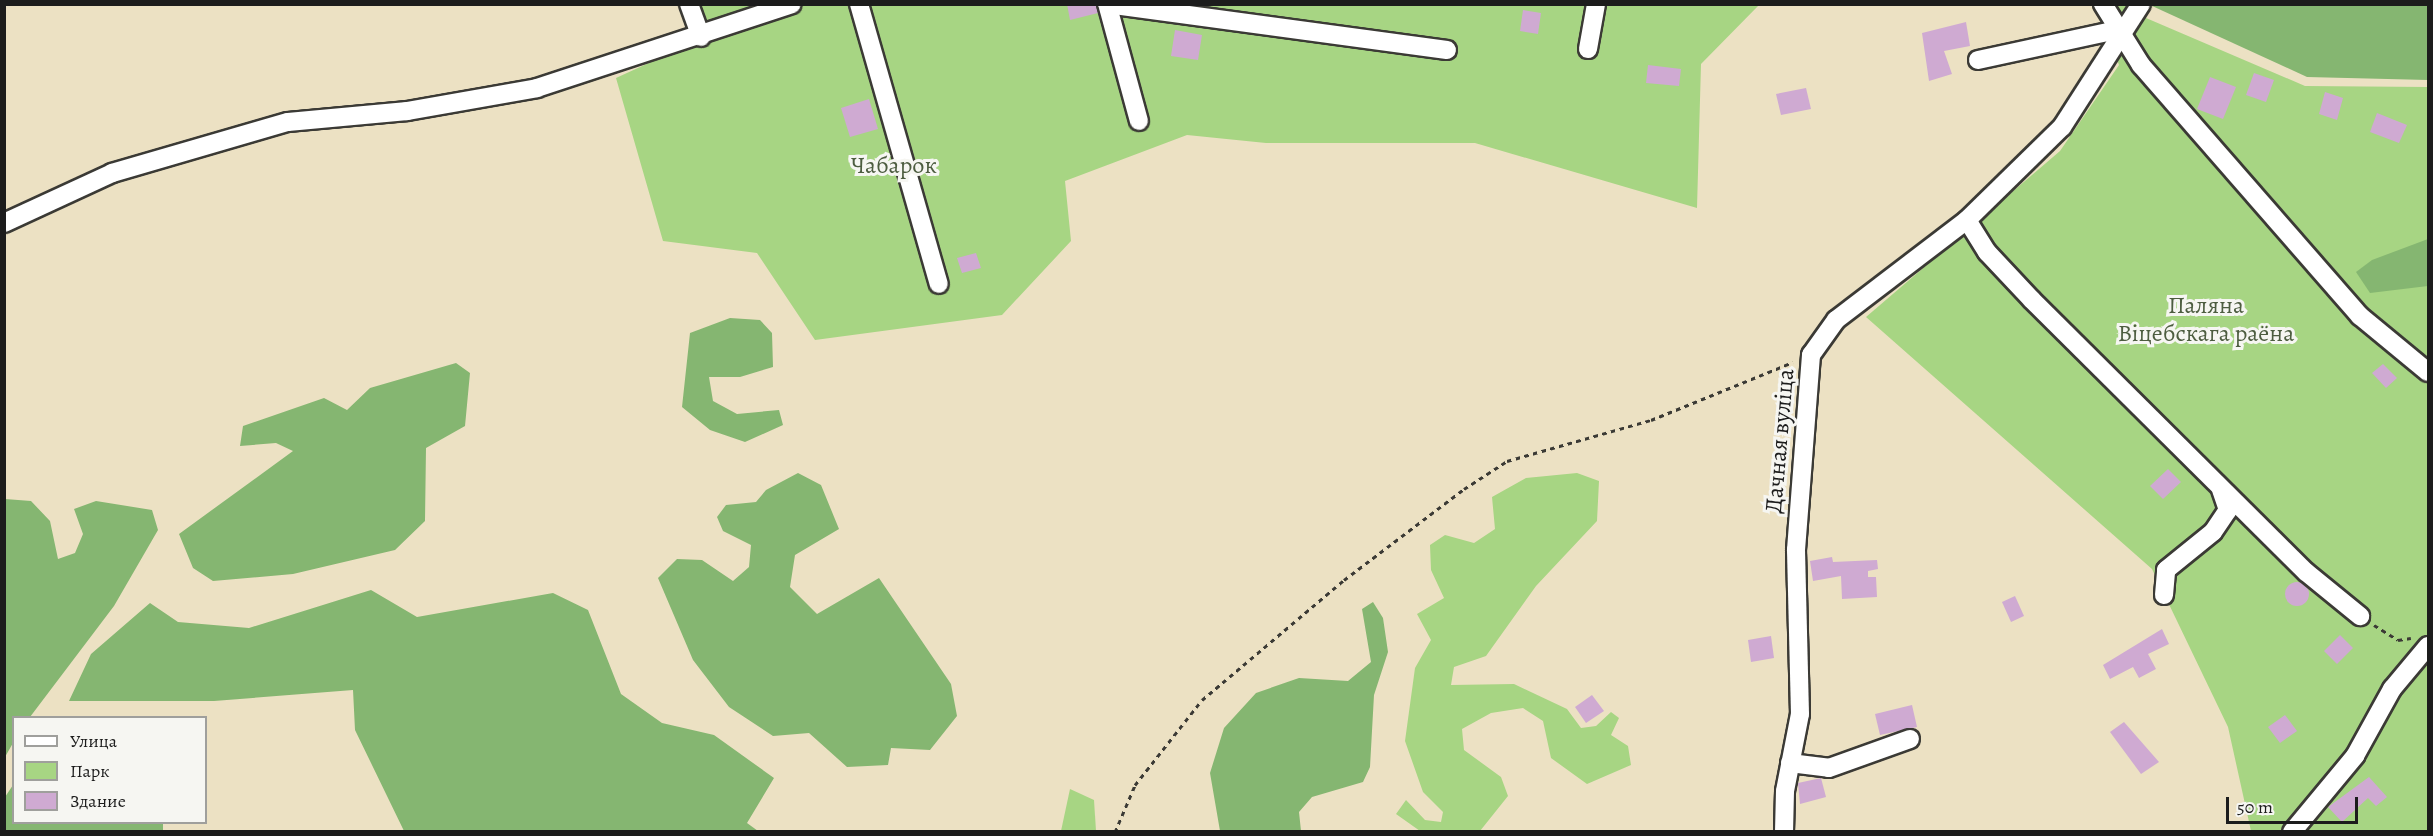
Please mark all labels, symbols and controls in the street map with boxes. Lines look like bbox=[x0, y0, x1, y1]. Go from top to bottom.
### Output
park label: Чабарок bbox=[851, 152, 937, 180]
park label: Паляна Віцебскага раёна bbox=[2118, 292, 2294, 348]
street label: Дачная вуліца bbox=[1759, 368, 1801, 514]
legend bbox=[12, 716, 207, 824]
text: Улица bbox=[70, 729, 117, 753]
text: Парк bbox=[70, 759, 110, 783]
scale bar bbox=[2229, 785, 2361, 823]
text: Здание bbox=[70, 789, 126, 813]
text: 50 m bbox=[2237, 795, 2273, 819]

